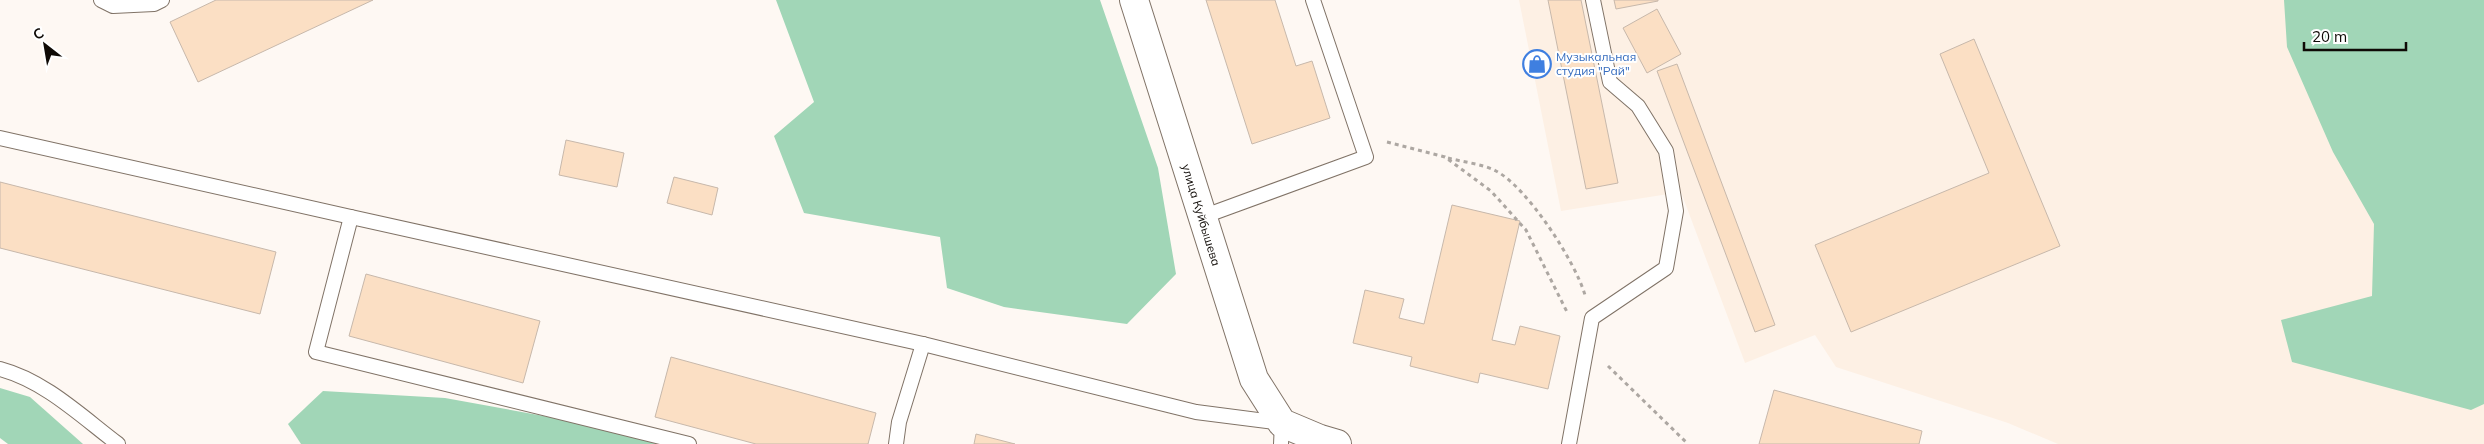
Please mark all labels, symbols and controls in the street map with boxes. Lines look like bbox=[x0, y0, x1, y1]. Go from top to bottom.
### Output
north arrow bbox=[20, 20, 70, 70]
scale bar bbox=[2304, 20, 2406, 52]
text: С bbox=[30, 24, 47, 44]
text: 20 m bbox=[2312, 27, 2347, 46]
shop icon: Музыкальная студия "Рай" bbox=[1522, 49, 1552, 79]
place label: Музыкальная студия "Рай" bbox=[1556, 49, 1636, 78]
street label: улица Куйбышева bbox=[1179, 162, 1224, 268]

